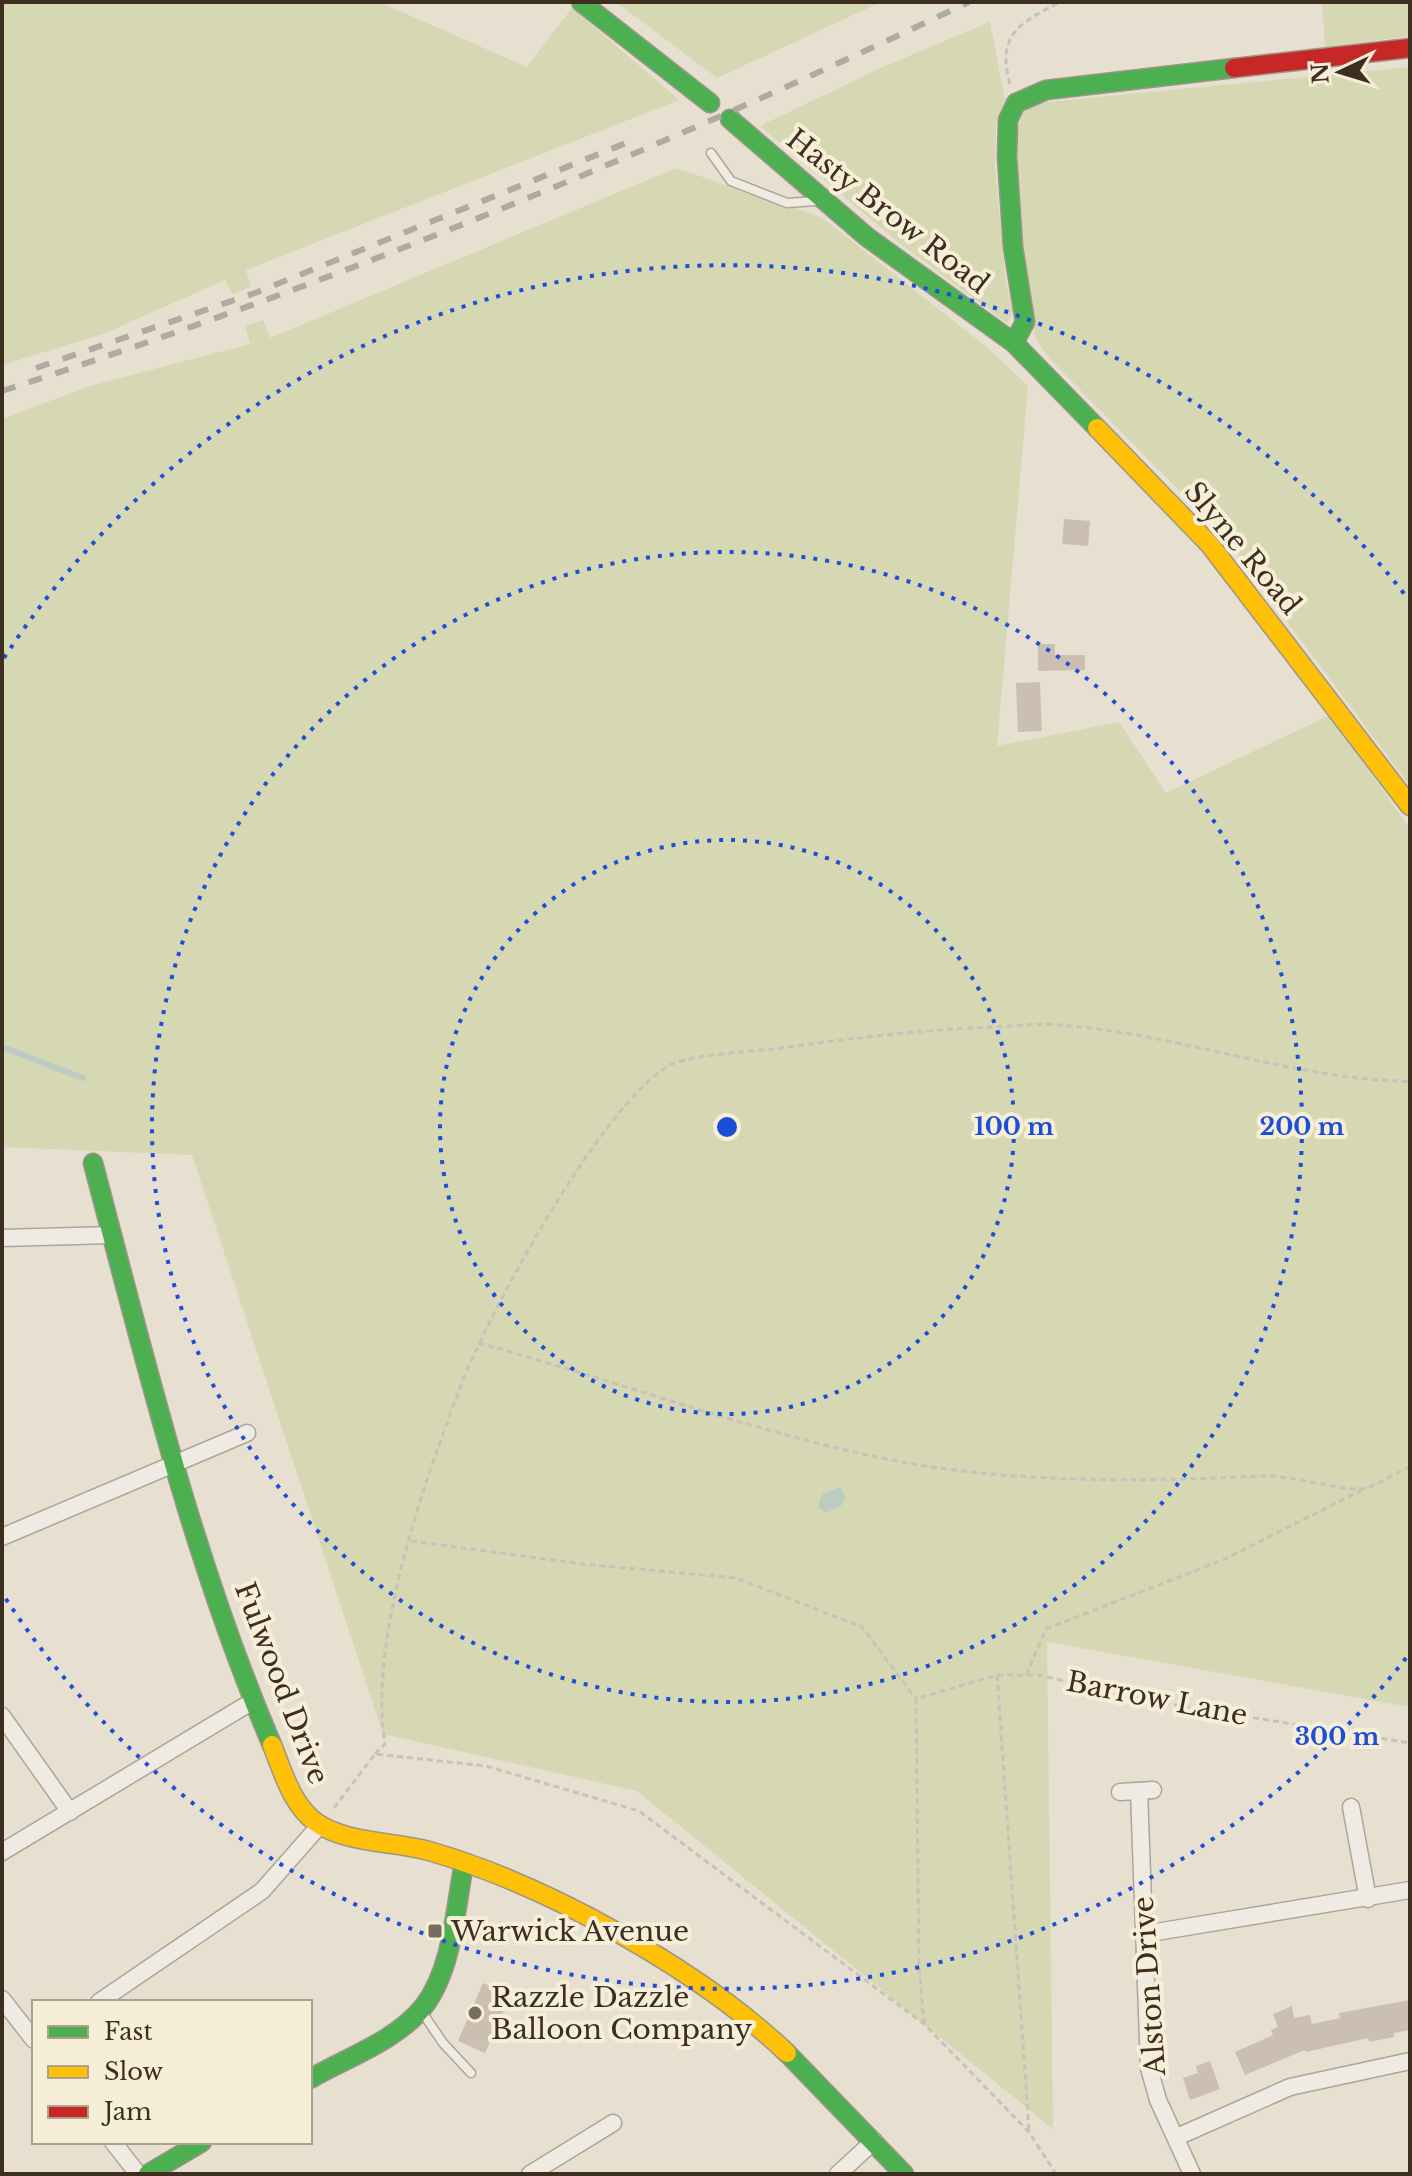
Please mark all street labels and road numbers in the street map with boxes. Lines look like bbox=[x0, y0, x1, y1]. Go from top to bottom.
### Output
street label: Hasty Brow Road bbox=[779, 121, 996, 301]
street label: Slyne Road bbox=[1177, 475, 1308, 622]
street label: Fulwood Drive bbox=[227, 1577, 336, 1789]
street label: Barrow Lane bbox=[1064, 1664, 1250, 1733]
street label: Alston Drive bbox=[1126, 1895, 1173, 2078]

